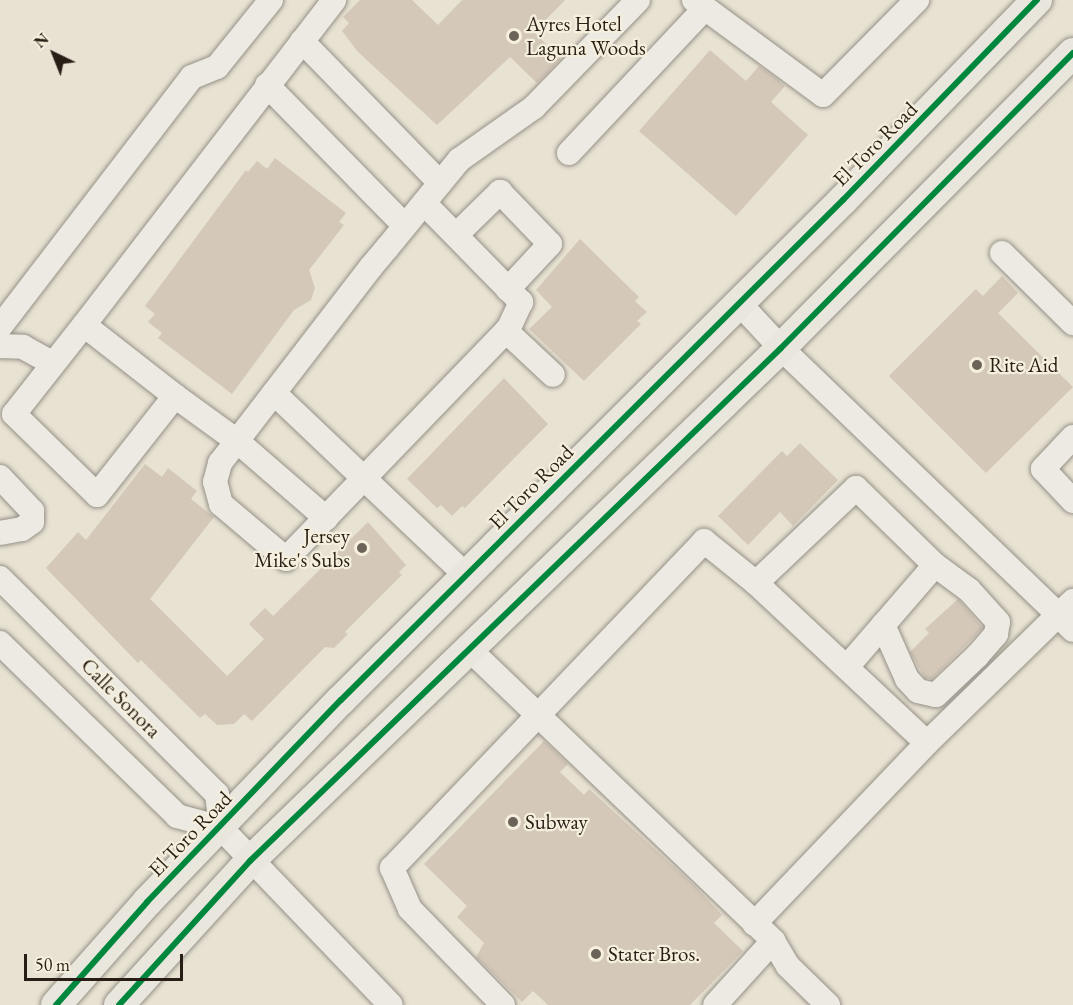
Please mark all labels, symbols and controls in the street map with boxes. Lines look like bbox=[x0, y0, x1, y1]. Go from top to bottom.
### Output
place label: Ayres Hotel Laguna Woods bbox=[526, 11, 646, 61]
north arrow bbox=[24, 24, 84, 84]
text: N bbox=[29, 28, 53, 53]
marker: Ayres Hotel Laguna Woods bbox=[507, 29, 521, 43]
street label: El Toro Road bbox=[828, 97, 922, 191]
place label: Rite Aid bbox=[989, 352, 1058, 378]
marker: Rite Aid bbox=[970, 358, 984, 372]
street label: El Toro Road bbox=[484, 440, 578, 534]
place label: Jersey Mike's Subs bbox=[254, 523, 350, 573]
marker: Jersey Mike's Subs bbox=[355, 541, 369, 555]
street label: Calle Sonora bbox=[76, 653, 166, 743]
street label: El Toro Road bbox=[143, 786, 237, 882]
place label: Subway bbox=[525, 809, 588, 835]
marker: Subway bbox=[506, 815, 520, 829]
place label: Stater Bros. bbox=[608, 941, 700, 967]
scale bar bbox=[27, 942, 186, 980]
marker: Stater Bros. bbox=[589, 947, 603, 961]
text: 50 m bbox=[35, 953, 70, 976]

